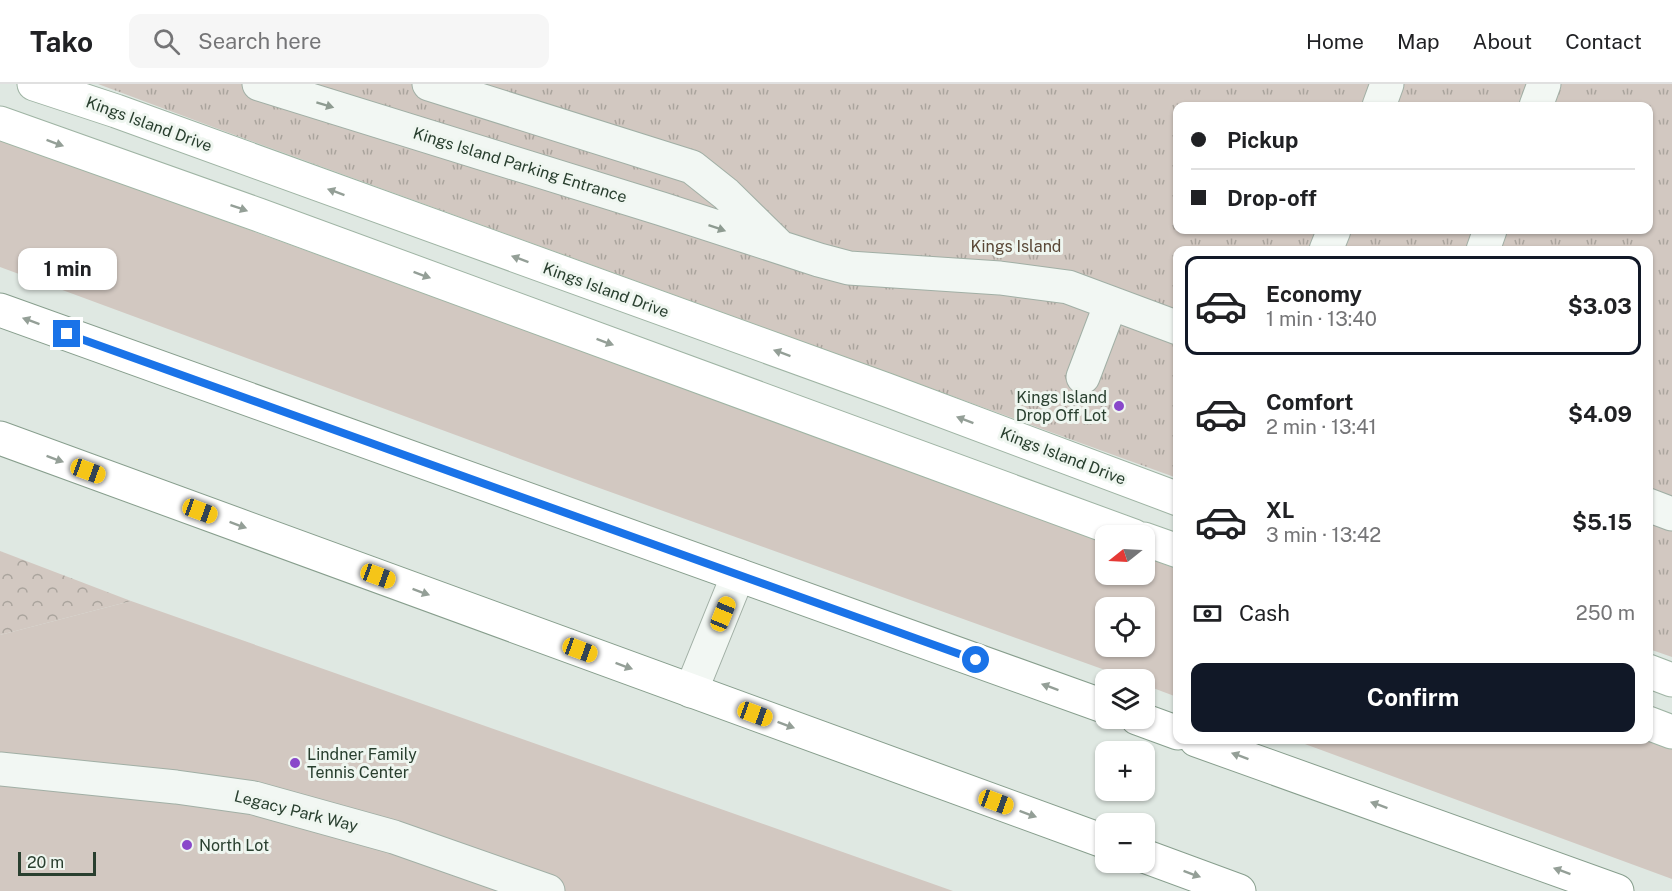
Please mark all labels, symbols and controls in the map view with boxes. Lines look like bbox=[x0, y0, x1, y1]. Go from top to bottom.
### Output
search box bbox=[129, 14, 549, 68]
text: Tako bbox=[30, 25, 93, 58]
icon: search bbox=[150, 25, 183, 58]
text: Search here bbox=[198, 28, 322, 54]
text: Home bbox=[1306, 29, 1364, 54]
text: Map bbox=[1397, 29, 1440, 54]
text: About bbox=[1473, 29, 1532, 54]
text: Contact bbox=[1565, 29, 1642, 54]
street label: Kings Island Drive bbox=[83, 92, 215, 156]
one-way arrow bbox=[316, 101, 334, 110]
street label: Kings Island Parking Entrance bbox=[411, 123, 629, 207]
text: Pickup bbox=[1227, 127, 1298, 153]
one-way arrow bbox=[46, 139, 64, 149]
text: Drop-off bbox=[1227, 185, 1317, 211]
one-way arrow bbox=[327, 187, 345, 197]
one-way arrow bbox=[230, 203, 248, 213]
one-way arrow bbox=[708, 224, 726, 233]
park label: Kings Island bbox=[971, 237, 1061, 256]
callout: 1 min bbox=[17, 247, 116, 289]
one-way arrow bbox=[510, 253, 528, 263]
text: 1 min bbox=[43, 257, 92, 281]
street label: Kings Island Drive bbox=[540, 258, 672, 322]
one-way arrow bbox=[413, 271, 431, 281]
icon: car bbox=[1194, 279, 1248, 333]
text: Economy bbox=[1266, 281, 1362, 307]
text: $3.03 bbox=[1568, 293, 1632, 319]
text: 1 min · 13:40 bbox=[1266, 307, 1377, 331]
one-way arrow bbox=[22, 315, 40, 325]
route end bbox=[53, 320, 80, 347]
one-way arrow bbox=[596, 338, 614, 348]
one-way arrow bbox=[773, 347, 791, 357]
icon: car bbox=[1194, 387, 1248, 441]
place label: Kings Island Drop Off Lot bbox=[1016, 388, 1107, 425]
text: Comfort bbox=[1266, 389, 1353, 415]
marker: Kings Island Drop Off Lot bbox=[1112, 399, 1126, 413]
text: $4.09 bbox=[1568, 401, 1632, 427]
one-way arrow bbox=[956, 415, 974, 425]
text: 2 min · 13:41 bbox=[1266, 415, 1377, 439]
street label: Kings Island Drive bbox=[998, 423, 1128, 489]
one-way arrow bbox=[46, 454, 64, 464]
car bbox=[68, 456, 108, 486]
icon: car bbox=[1194, 495, 1248, 549]
car bbox=[180, 496, 220, 526]
text: XL bbox=[1266, 497, 1294, 523]
text: $5.15 bbox=[1572, 509, 1632, 535]
one-way arrow bbox=[229, 521, 247, 531]
text: 3 min · 13:42 bbox=[1266, 523, 1381, 547]
north arrow bbox=[1095, 525, 1155, 585]
map controls bbox=[1095, 525, 1155, 873]
car bbox=[358, 561, 398, 591]
one-way arrow bbox=[412, 588, 430, 598]
car bbox=[708, 594, 738, 634]
button: locate bbox=[1095, 597, 1155, 657]
icon: cash bbox=[1191, 597, 1224, 630]
text: Cash bbox=[1239, 600, 1290, 626]
text: 250 m bbox=[1576, 601, 1635, 625]
car bbox=[560, 635, 600, 665]
route start bbox=[962, 646, 989, 673]
one-way arrow bbox=[615, 662, 633, 671]
button: Confirm bbox=[1191, 663, 1635, 732]
button: layers bbox=[1095, 669, 1155, 729]
one-way arrow bbox=[1041, 682, 1059, 692]
car bbox=[735, 699, 775, 729]
one-way arrow bbox=[777, 721, 795, 731]
button: + bbox=[1095, 741, 1155, 801]
place label: Lindner Family Tennis Center bbox=[307, 745, 417, 782]
one-way arrow bbox=[1231, 750, 1249, 760]
marker: Lindner Family Tennis Center bbox=[288, 756, 302, 770]
street label: Legacy Park Way bbox=[232, 786, 360, 836]
car bbox=[976, 787, 1016, 817]
one-way arrow bbox=[1369, 800, 1387, 810]
one-way arrow bbox=[1019, 810, 1037, 819]
button: − bbox=[1095, 813, 1155, 873]
place label: North Lot bbox=[199, 836, 269, 855]
marker: North Lot bbox=[180, 838, 194, 852]
scale bar bbox=[18, 849, 96, 876]
text: 20 m bbox=[27, 853, 64, 872]
one-way arrow bbox=[1553, 866, 1571, 876]
one-way arrow bbox=[1183, 869, 1201, 879]

